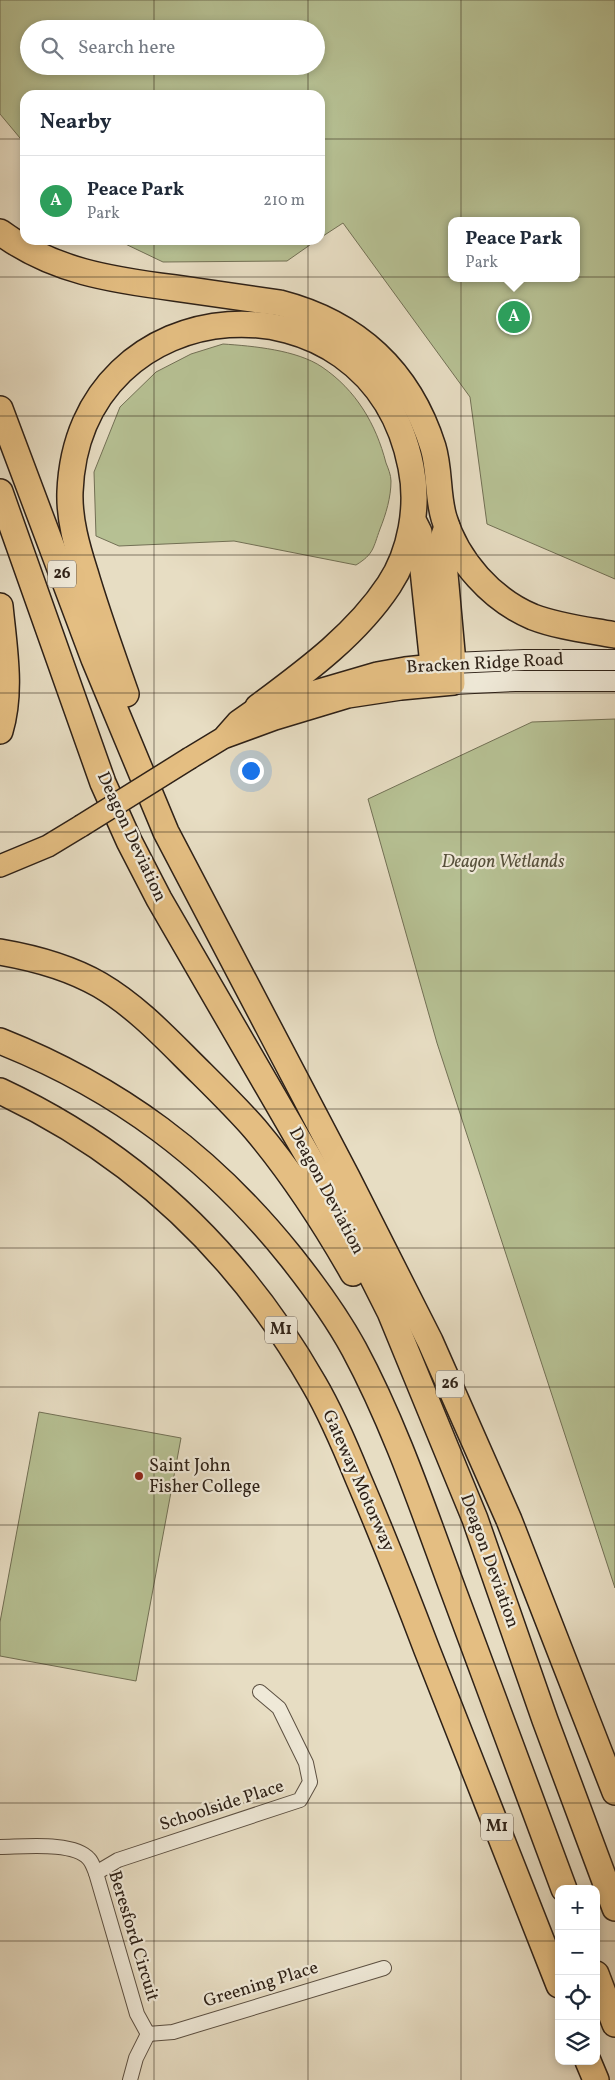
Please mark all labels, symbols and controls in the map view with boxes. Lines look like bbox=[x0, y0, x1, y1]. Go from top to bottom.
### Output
search box bbox=[20, 20, 325, 75]
icon: search bbox=[38, 34, 66, 62]
text: Search here bbox=[78, 35, 175, 61]
text: Nearby bbox=[40, 108, 111, 137]
text: Peace Park bbox=[87, 177, 184, 203]
text: A bbox=[50, 190, 62, 212]
text: 210 m bbox=[263, 190, 305, 212]
text: Park bbox=[87, 203, 120, 225]
popup bbox=[448, 217, 580, 282]
text: Peace Park bbox=[465, 226, 563, 252]
text: Park bbox=[465, 252, 498, 274]
pin: A bbox=[498, 298, 530, 336]
road number: 26 bbox=[48, 560, 76, 588]
street label: Bracken Ridge Road bbox=[406, 647, 564, 681]
your location bbox=[238, 758, 264, 784]
street label: Deagon Deviation bbox=[90, 768, 172, 906]
park label: Deagon Wetlands bbox=[441, 850, 565, 875]
street label: Deagon Deviation bbox=[282, 1123, 370, 1259]
road number: M1 bbox=[265, 1316, 297, 1344]
road number: 26 bbox=[436, 1370, 464, 1398]
street label: Gateway Motorway bbox=[316, 1406, 401, 1556]
place label: Saint John Fisher College bbox=[149, 1454, 260, 1500]
marker: Saint John Fisher College bbox=[133, 1470, 145, 1482]
street label: Deagon Deviation bbox=[453, 1491, 525, 1632]
street label: Schoolside Place bbox=[157, 1774, 287, 1838]
road number: M1 bbox=[481, 1814, 513, 1840]
street label: Beresford Circuit bbox=[101, 1868, 165, 2004]
map controls bbox=[555, 1885, 600, 2065]
button: + bbox=[555, 1885, 600, 1930]
button: − bbox=[555, 1930, 600, 1975]
street label: Greening Place bbox=[201, 1956, 321, 2014]
button: locate bbox=[555, 1975, 600, 2020]
button: layers bbox=[555, 2020, 600, 2065]

